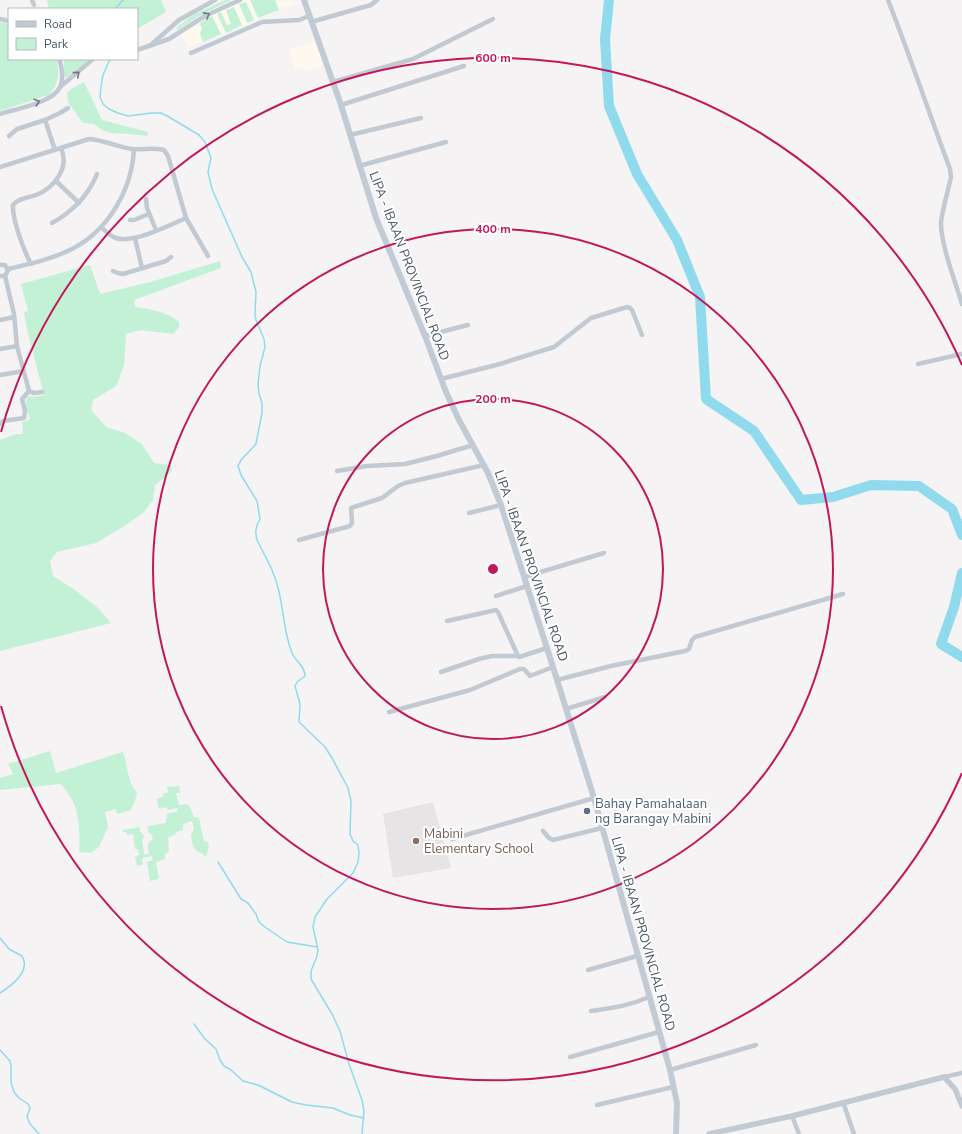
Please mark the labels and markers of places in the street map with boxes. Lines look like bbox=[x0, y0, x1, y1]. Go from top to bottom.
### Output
centre of rings bbox=[486, 562, 500, 576]
place label: Bahay Pamahalaan ng Barangay Mabini bbox=[595, 795, 711, 828]
marker: Bahay Pamahalaan ng Barangay Mabini bbox=[582, 806, 592, 816]
place label: Mabini Elementary School bbox=[424, 825, 534, 858]
marker: Mabini Elementary School bbox=[411, 836, 421, 846]

